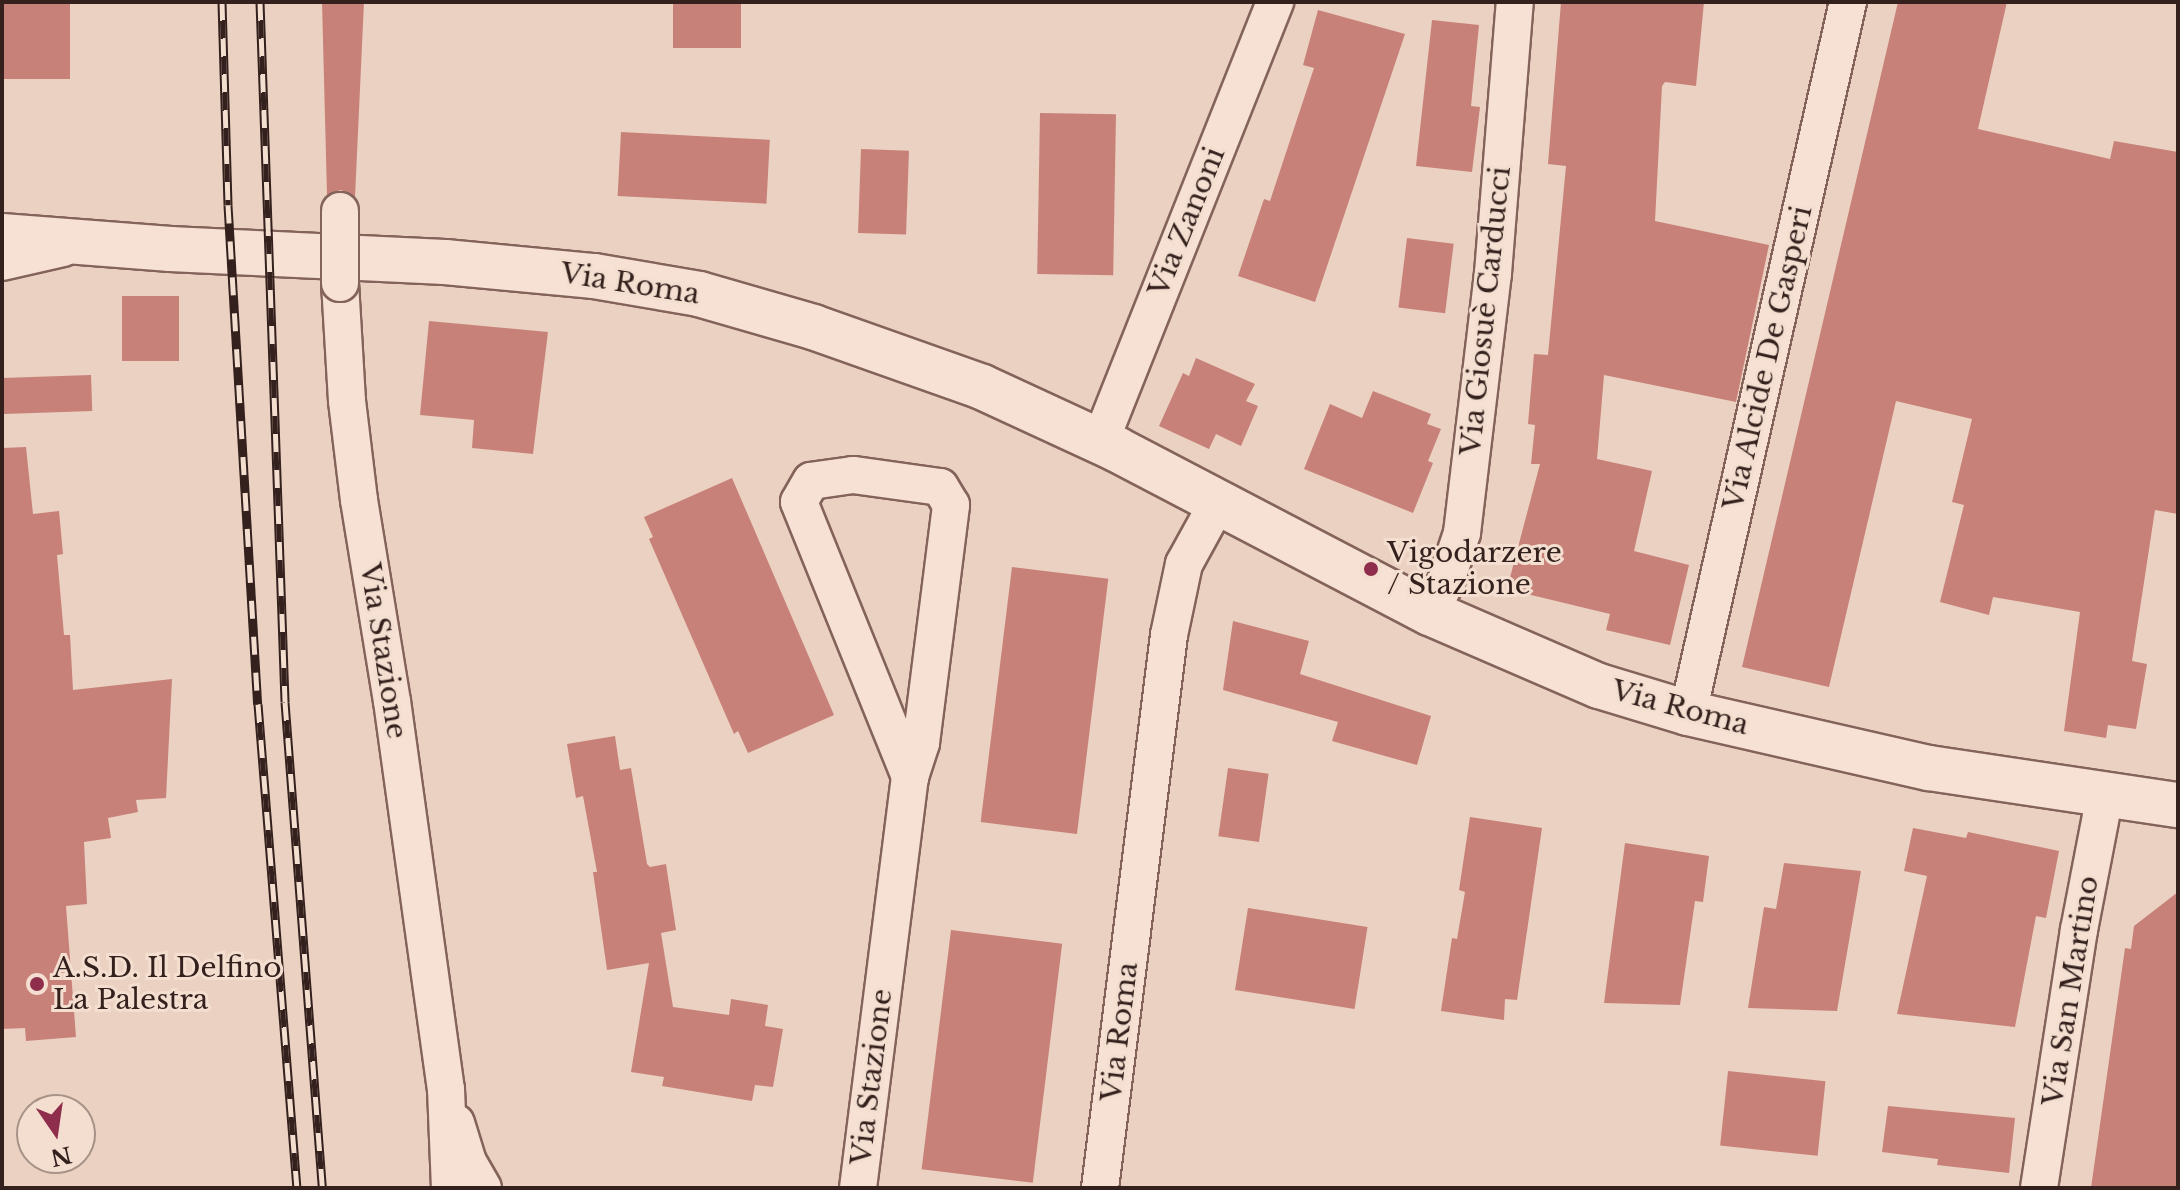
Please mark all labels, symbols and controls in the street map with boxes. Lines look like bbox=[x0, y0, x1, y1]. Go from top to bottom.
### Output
street label: Via Zanoni bbox=[1142, 142, 1232, 302]
street label: Via Giosuè Carducci bbox=[1454, 165, 1518, 457]
street label: Via Alcide De Gasperi bbox=[1716, 202, 1820, 514]
street label: Via Roma bbox=[558, 256, 702, 312]
place label: Vigodarzere / Stazione bbox=[1387, 536, 1562, 602]
marker: Vigodarzere / Stazione bbox=[1362, 560, 1380, 578]
street label: Via Stazione bbox=[353, 561, 413, 741]
street label: Via Roma bbox=[1608, 674, 1752, 742]
street label: Via San Martino bbox=[2036, 873, 2106, 1109]
place label: A.S.D. Il Delfino La Palestra bbox=[53, 951, 282, 1017]
street label: Via Roma bbox=[1095, 960, 1145, 1104]
marker: A.S.D. Il Delfino La Palestra bbox=[28, 975, 46, 993]
street label: Via Stazione bbox=[845, 987, 899, 1167]
north arrow bbox=[16, 1094, 96, 1174]
text: N bbox=[48, 1140, 74, 1171]

